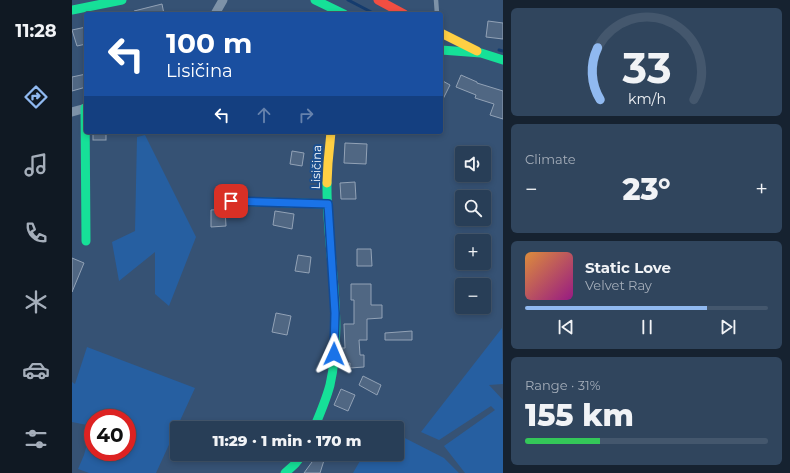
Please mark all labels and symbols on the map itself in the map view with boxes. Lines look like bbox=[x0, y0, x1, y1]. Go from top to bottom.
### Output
street label: Lisičina bbox=[308, 145, 324, 189]
pin bbox=[214, 184, 248, 218]
position arrow bbox=[313, 333, 355, 375]
speed limit sign: 40 bbox=[84, 409, 136, 461]

